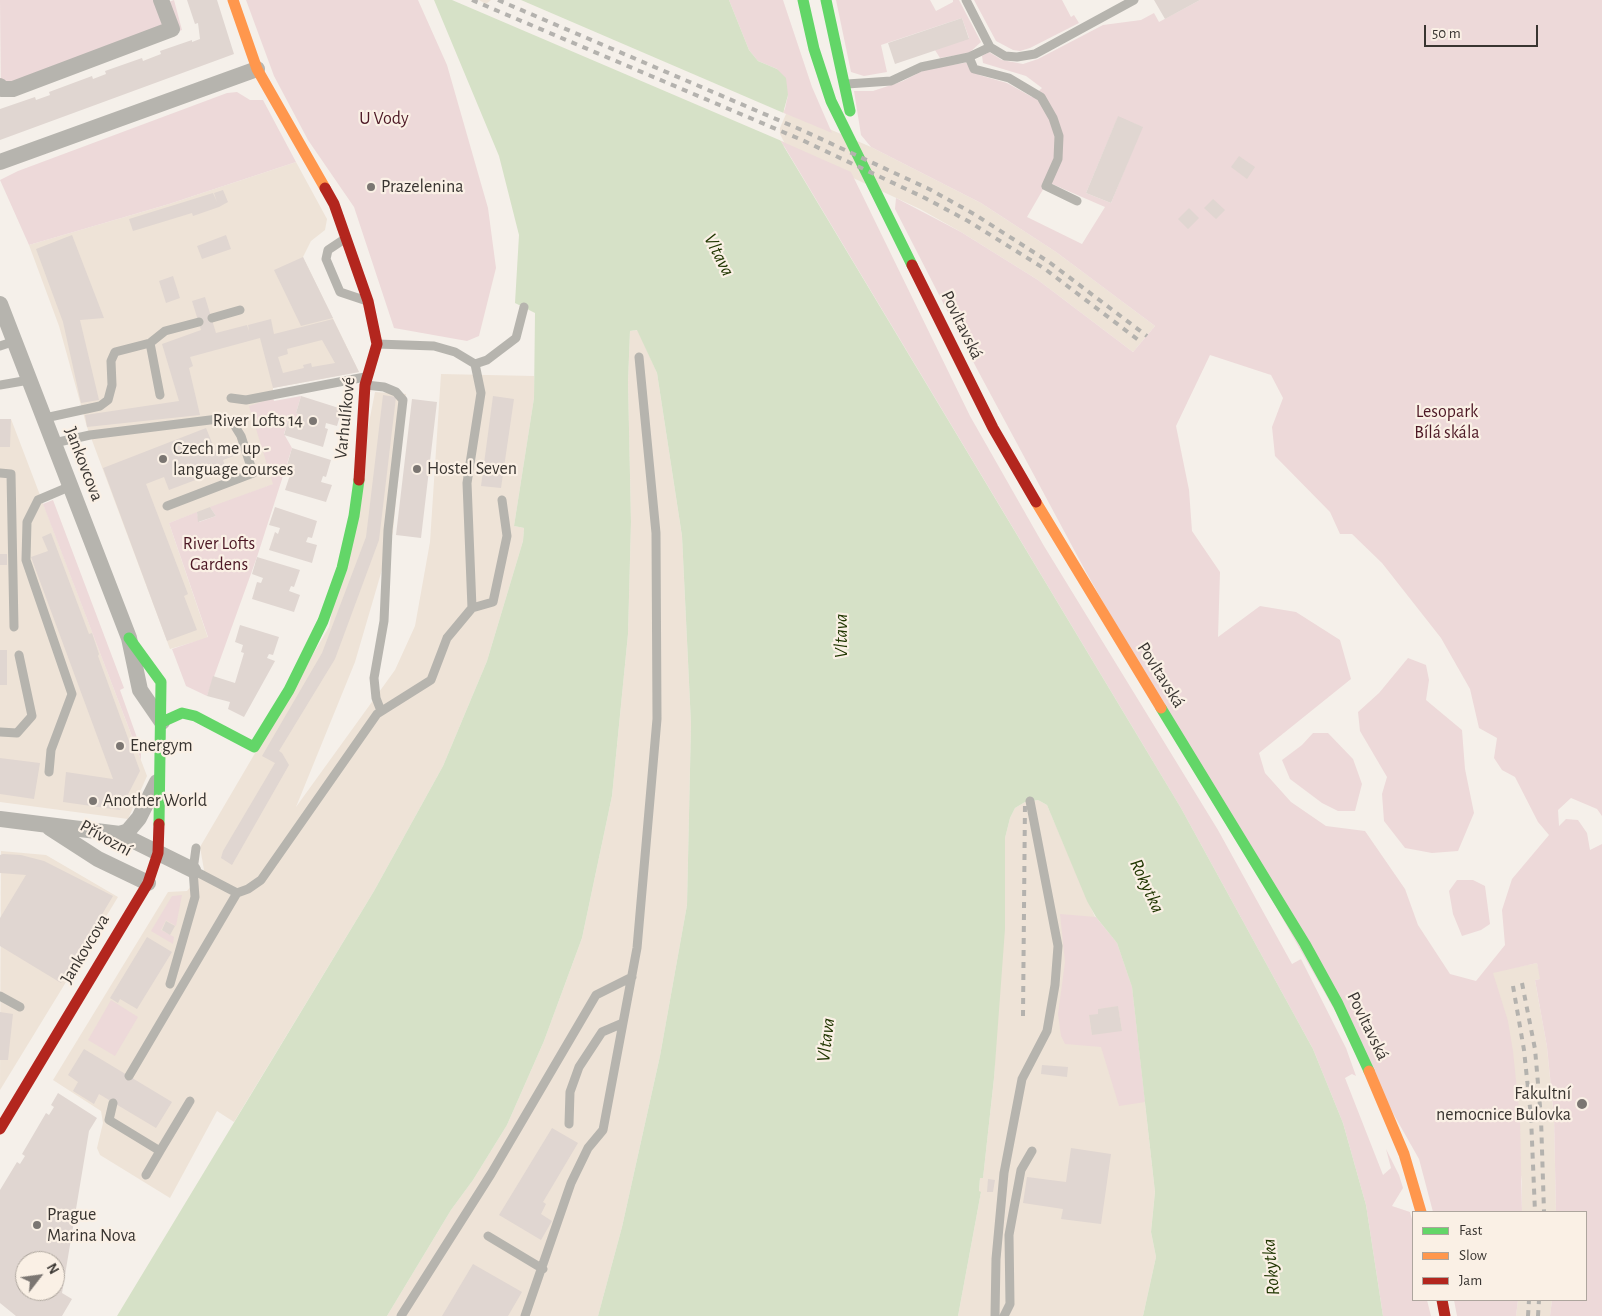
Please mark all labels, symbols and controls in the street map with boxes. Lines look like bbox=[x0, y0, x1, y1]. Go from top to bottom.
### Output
scale bar bbox=[1427, 15, 1541, 47]
text: 50 m bbox=[1432, 26, 1461, 41]
park label: U Vody bbox=[359, 108, 409, 130]
place label: Prazelenina bbox=[381, 176, 464, 198]
marker: Prazelenina bbox=[365, 181, 377, 193]
water label: Vltava bbox=[699, 230, 739, 280]
street label: Povltavská bbox=[936, 287, 988, 363]
street label: Varhulíkové bbox=[330, 376, 360, 460]
park label: Lesopark Bílá skála bbox=[1414, 401, 1480, 444]
place label: River Lofts 14 bbox=[213, 410, 303, 432]
marker: River Lofts 14 bbox=[307, 415, 319, 427]
street label: Jankovcova bbox=[60, 424, 108, 504]
place label: Czech me up - language courses bbox=[173, 438, 293, 480]
marker: Czech me up - language courses bbox=[157, 453, 169, 465]
place label: Hostel Seven bbox=[427, 458, 517, 480]
marker: Hostel Seven bbox=[411, 463, 423, 475]
park label: River Lofts Gardens bbox=[183, 533, 255, 576]
water label: Vltava bbox=[830, 614, 852, 658]
street label: Povltavská bbox=[1132, 638, 1190, 712]
place label: Energym bbox=[130, 735, 193, 757]
marker: Energym bbox=[114, 740, 126, 752]
place label: Another World bbox=[103, 790, 207, 812]
marker: Another World bbox=[87, 795, 99, 807]
street label: Přívozní bbox=[76, 815, 136, 861]
water label: Rokytka bbox=[1125, 855, 1169, 917]
street label: Jankovcova bbox=[56, 910, 114, 988]
street label: Povltavská bbox=[1342, 988, 1394, 1064]
water label: Vltava bbox=[812, 1017, 840, 1063]
place label: Fakultní nemocnice Bulovka bbox=[1436, 1083, 1571, 1126]
marker: Fakultní nemocnice Bulovka bbox=[1575, 1097, 1589, 1111]
place label: Prague Marina Nova bbox=[47, 1204, 136, 1246]
legend bbox=[1412, 1211, 1587, 1301]
marker: Prague Marina Nova bbox=[31, 1219, 43, 1231]
text: Fast bbox=[1459, 1223, 1482, 1238]
water label: Rokytka bbox=[1257, 1238, 1285, 1296]
text: Slow bbox=[1459, 1248, 1487, 1263]
north arrow bbox=[15, 1251, 65, 1301]
text: N bbox=[44, 1261, 61, 1277]
text: Jam bbox=[1459, 1273, 1482, 1288]

